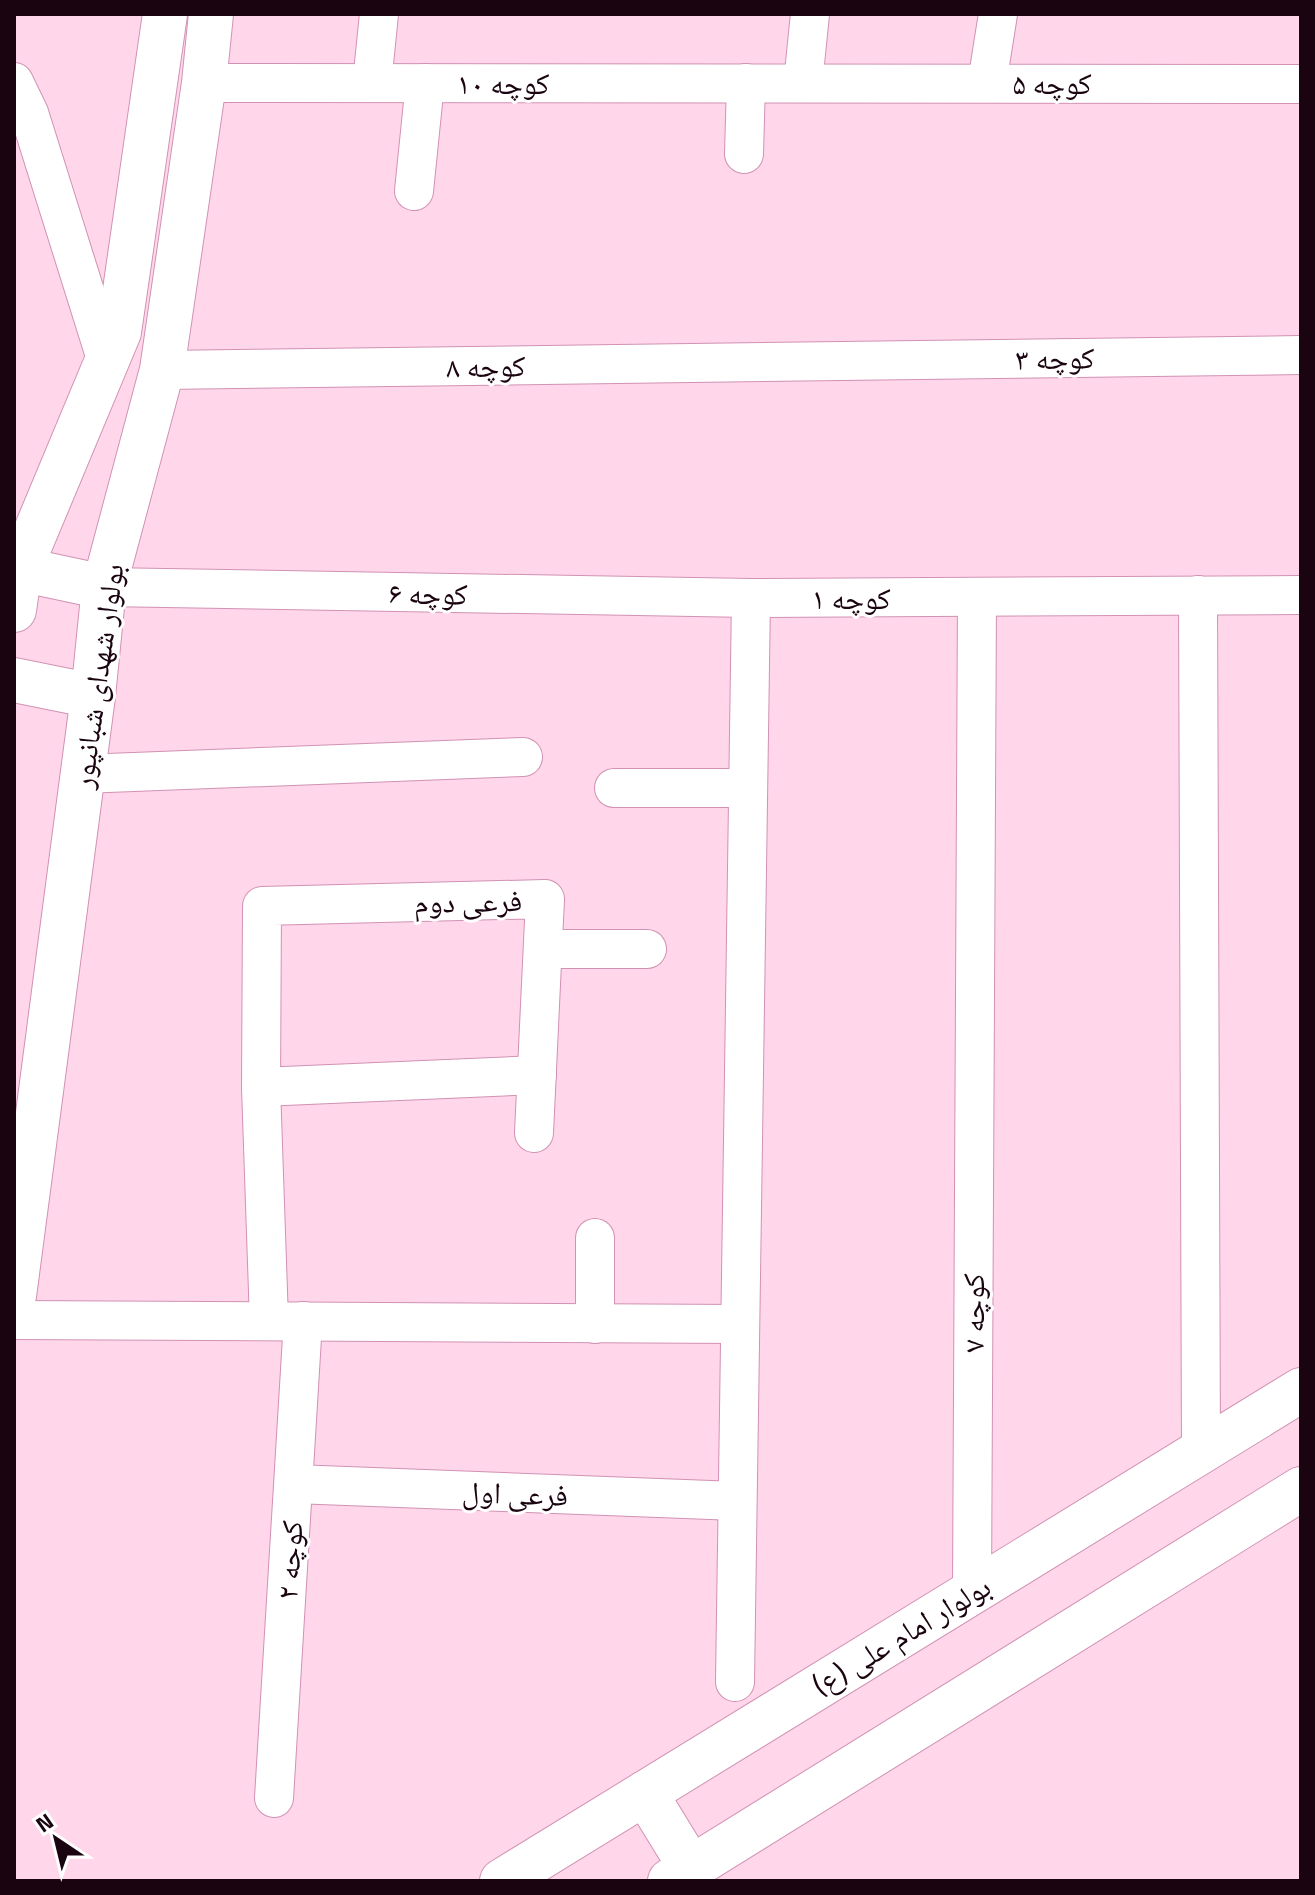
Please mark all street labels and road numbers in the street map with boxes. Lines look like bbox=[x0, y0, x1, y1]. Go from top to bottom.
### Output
street label: کوچه ۱۰ bbox=[457, 60, 549, 106]
street label: کوچه ۵ bbox=[1012, 60, 1092, 106]
street label: کوچه ۳ bbox=[1015, 334, 1095, 382]
street label: کوچه ۸ bbox=[446, 342, 526, 390]
street label: بولوار شهدای شبانپور bbox=[58, 561, 136, 792]
street label: کوچه ۶ bbox=[388, 569, 468, 617]
street label: کوچه ۱ bbox=[811, 575, 891, 621]
street label: فرعی دوم bbox=[413, 877, 523, 925]
street label: کوچه ۷ bbox=[950, 1273, 996, 1353]
street label: فرعی اول bbox=[461, 1468, 569, 1518]
street label: کوچه ۲ bbox=[263, 1519, 315, 1601]
street label: بولوار امام علی (ع) bbox=[803, 1563, 999, 1707]

